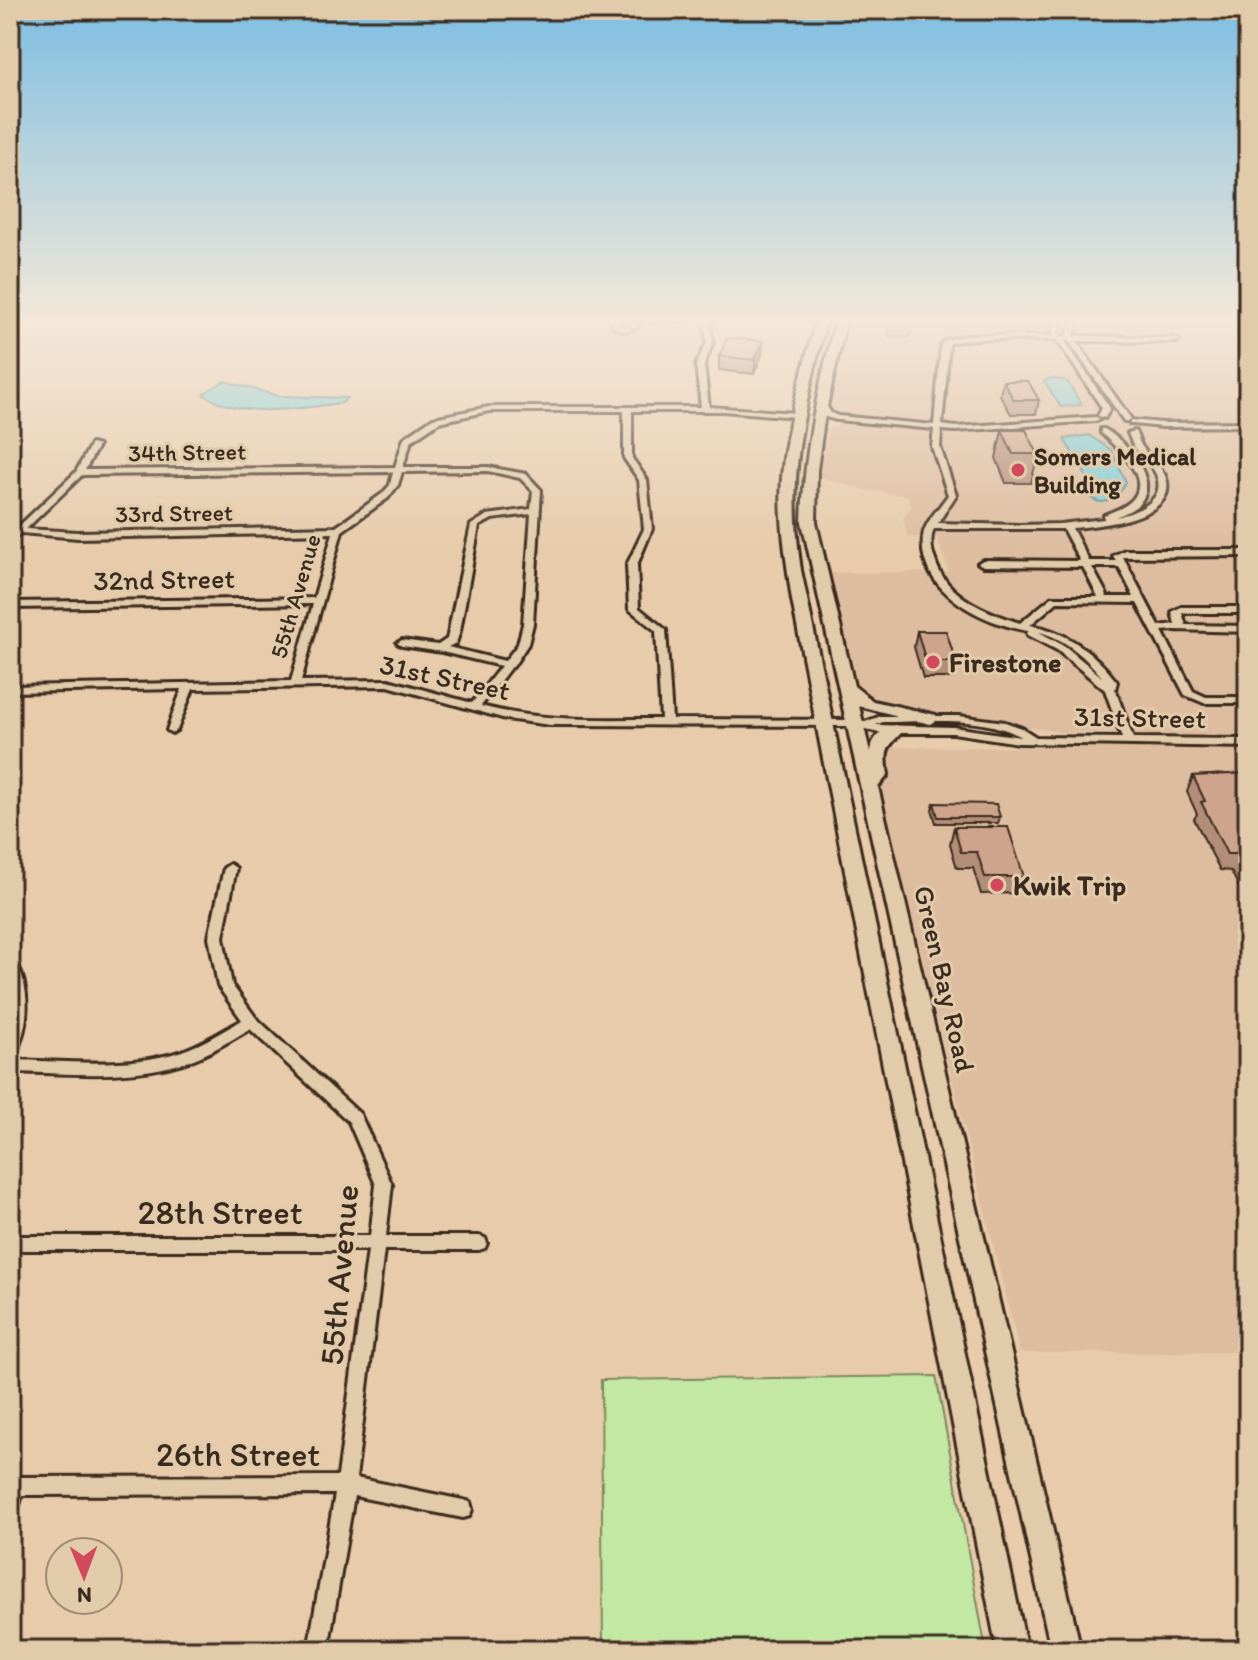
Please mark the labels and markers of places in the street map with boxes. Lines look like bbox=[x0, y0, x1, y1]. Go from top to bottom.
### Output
place label: Somers Medical Building bbox=[1034, 442, 1196, 500]
marker: Somers Medical Building bbox=[1009, 461, 1027, 479]
place label: Firestone bbox=[949, 645, 1061, 679]
marker: Firestone bbox=[924, 653, 942, 671]
place label: Kwik Trip bbox=[1013, 868, 1126, 902]
marker: Kwik Trip bbox=[988, 876, 1006, 894]

